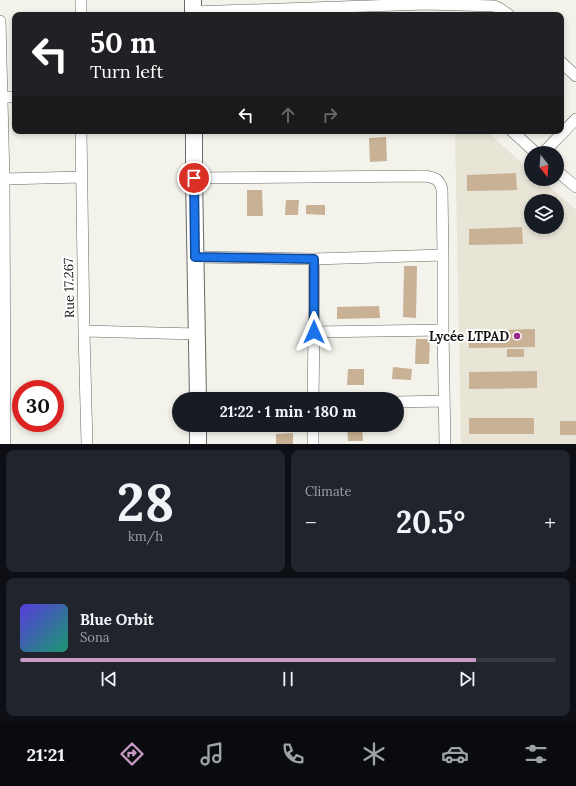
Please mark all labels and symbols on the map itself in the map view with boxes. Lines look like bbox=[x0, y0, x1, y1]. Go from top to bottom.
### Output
north arrow bbox=[524, 146, 564, 186]
pin bbox=[177, 161, 211, 195]
street label: Rue 17.267 bbox=[60, 258, 78, 318]
position arrow bbox=[293, 311, 335, 353]
place label: Lycée LTPAD bbox=[429, 328, 509, 345]
marker: Lycée LTPAD bbox=[512, 331, 522, 341]
speed limit sign: 30 bbox=[12, 380, 64, 432]

